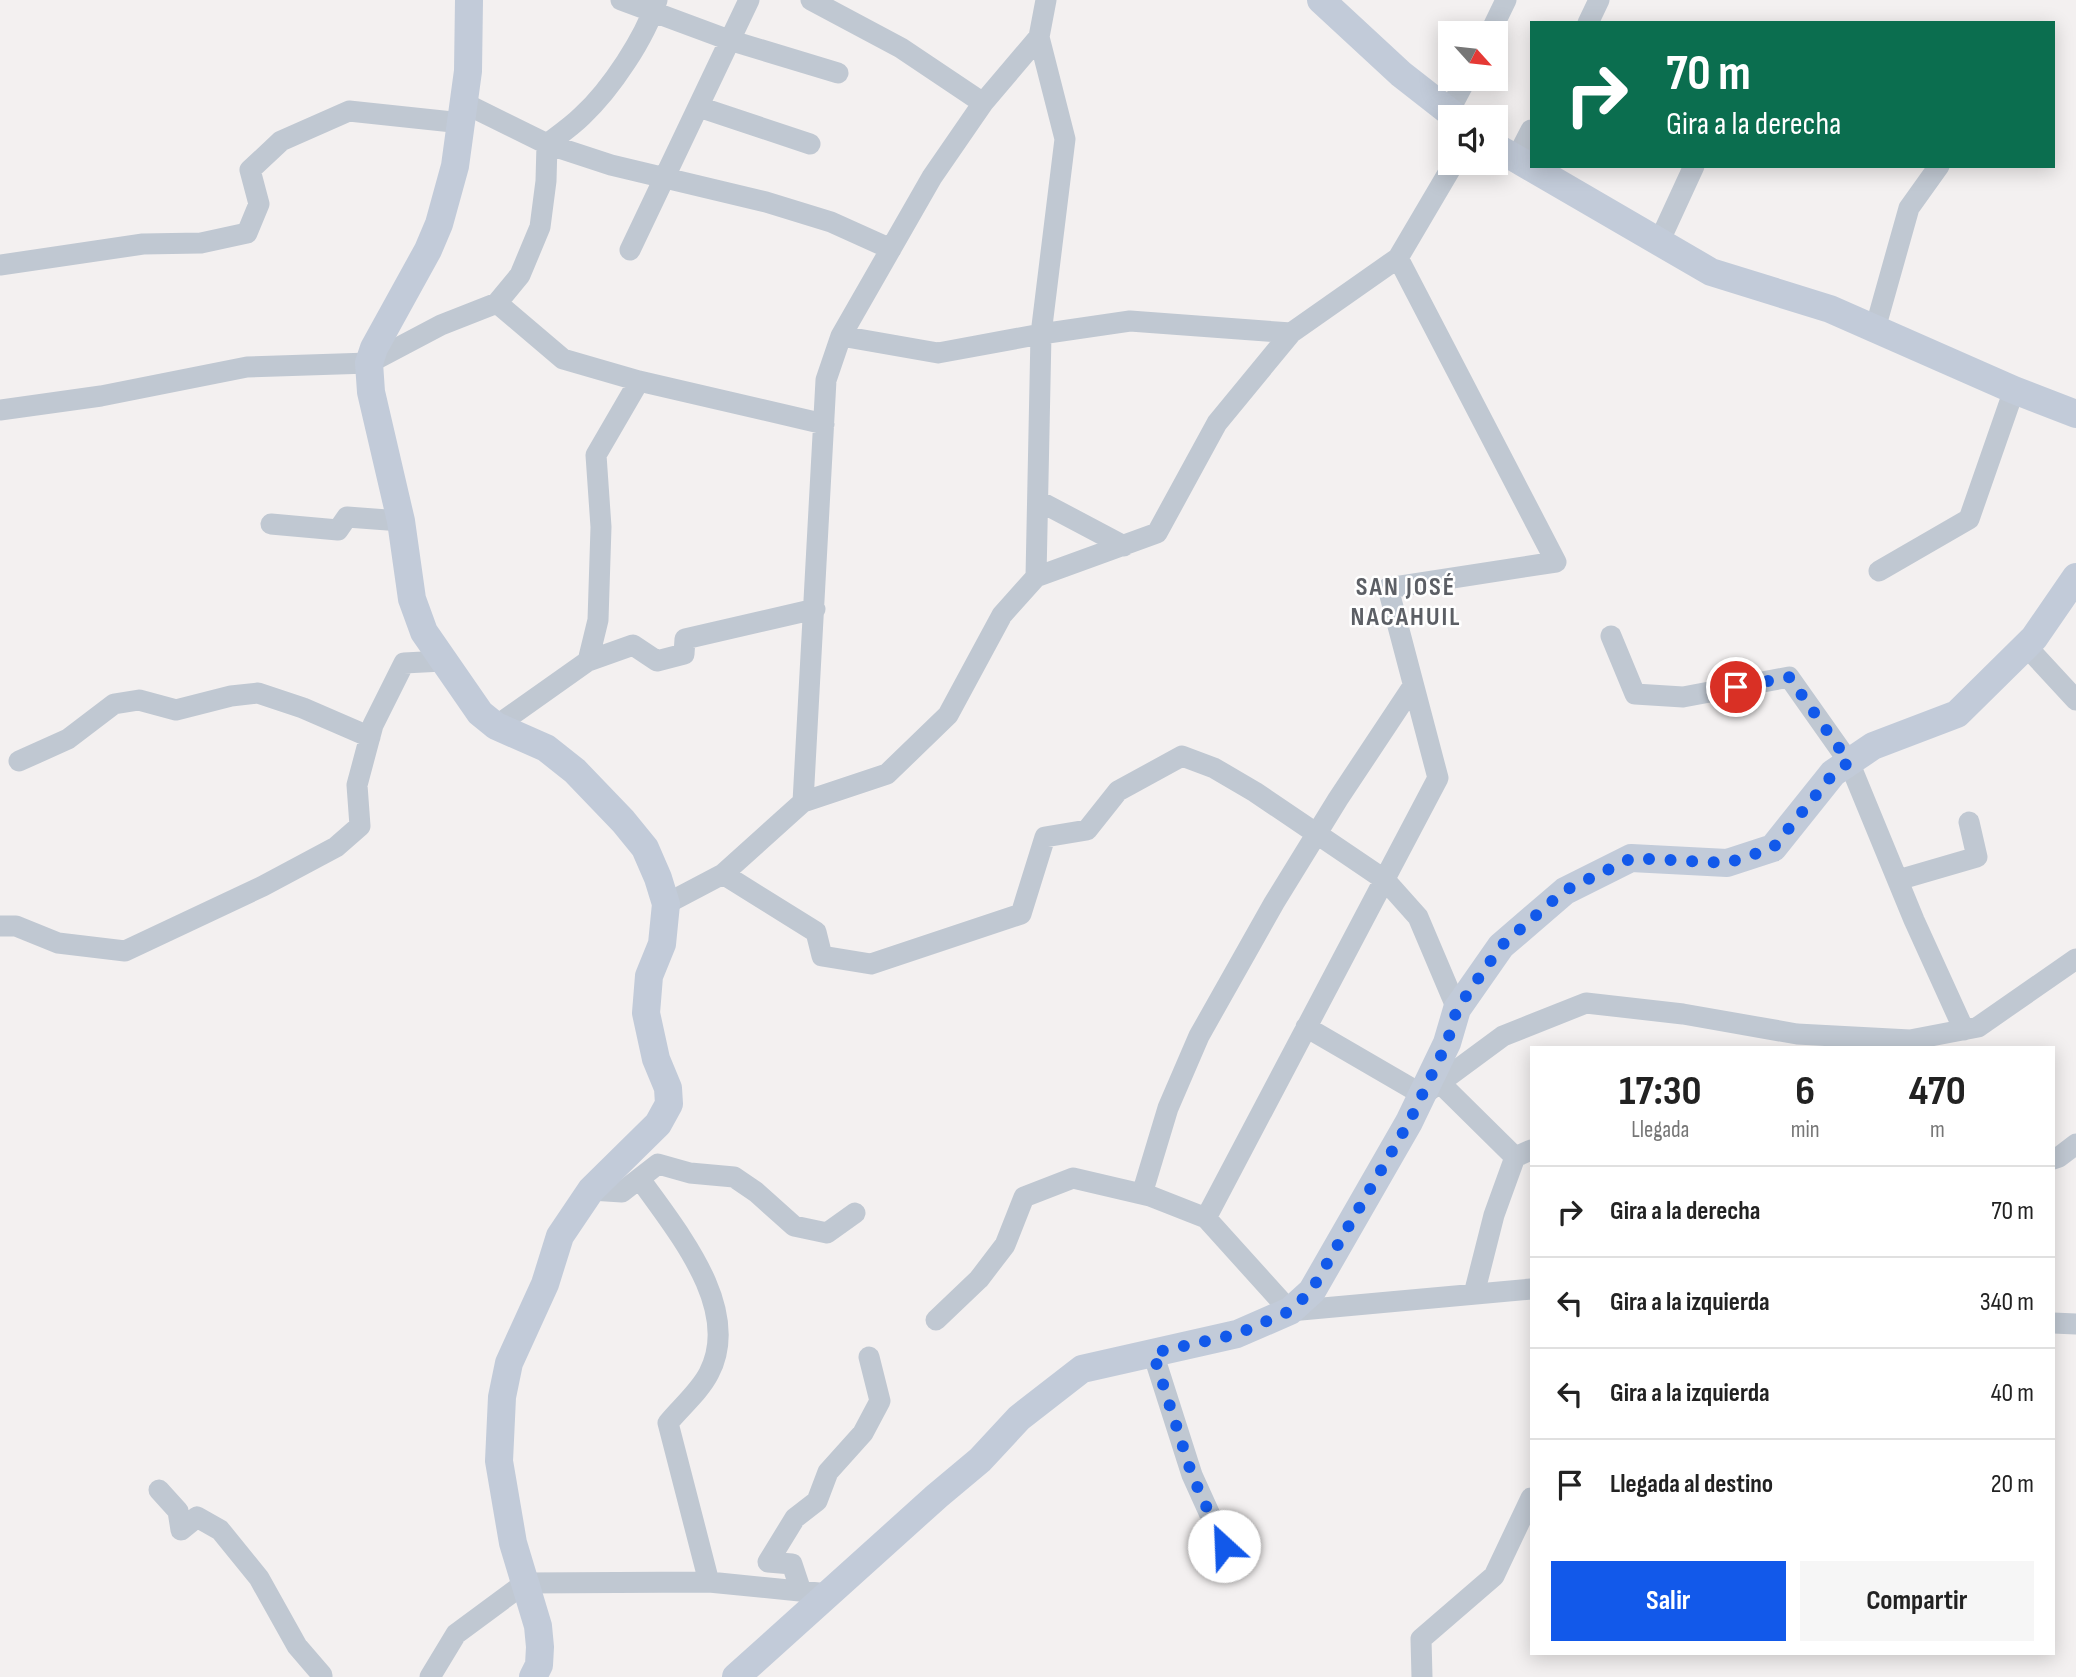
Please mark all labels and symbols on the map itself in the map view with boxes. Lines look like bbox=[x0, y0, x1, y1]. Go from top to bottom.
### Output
north arrow bbox=[1438, 21, 1508, 91]
district label: SAN JOSÉ NACAHUIL bbox=[1351, 572, 1462, 633]
pin bbox=[1706, 657, 1766, 717]
position arrow bbox=[1187, 1509, 1261, 1583]

